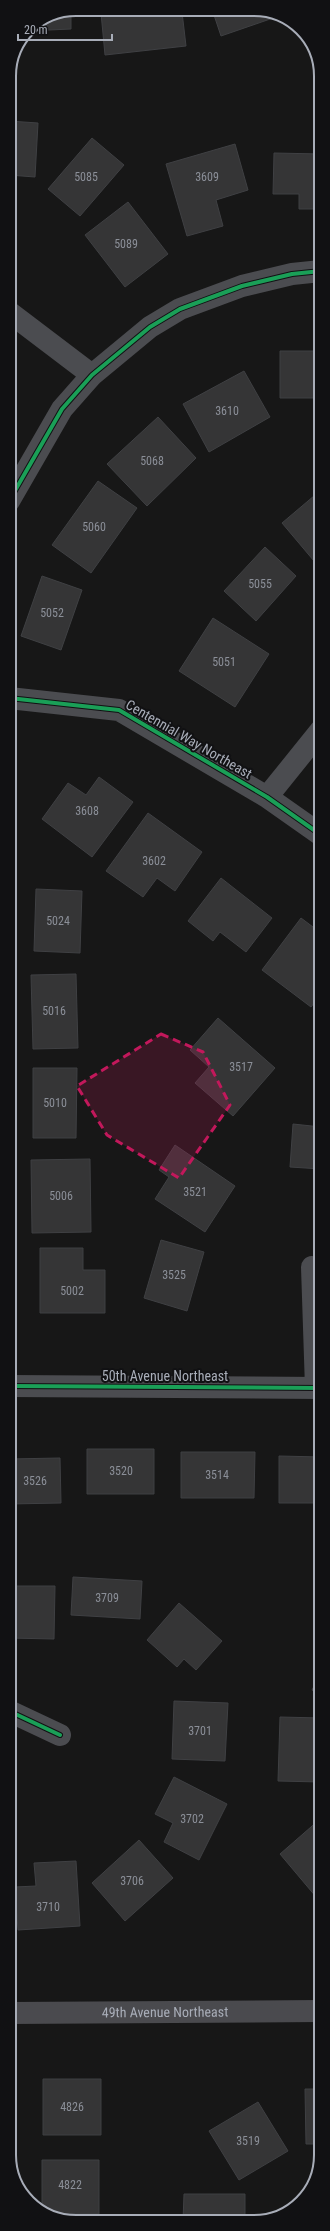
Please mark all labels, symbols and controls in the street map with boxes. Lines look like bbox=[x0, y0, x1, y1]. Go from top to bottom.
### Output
scale bar bbox=[18, 16, 112, 42]
text: 20 m bbox=[24, 23, 48, 37]
house number: 5085 bbox=[74, 170, 98, 184]
house number: 3609 bbox=[195, 170, 219, 184]
house number: 5089 bbox=[114, 237, 138, 251]
house number: 3610 bbox=[215, 404, 239, 418]
house number: 5068 bbox=[140, 454, 164, 468]
house number: 5060 bbox=[82, 520, 106, 534]
house number: 5055 bbox=[248, 577, 272, 591]
house number: 5052 bbox=[40, 606, 64, 620]
house number: 5051 bbox=[212, 655, 236, 669]
street label: Centennial Way Northeast bbox=[123, 696, 255, 782]
house number: 3608 bbox=[75, 804, 99, 818]
house number: 3602 bbox=[142, 854, 166, 868]
house number: 5024 bbox=[46, 914, 70, 928]
house number: 5016 bbox=[42, 1004, 66, 1018]
house number: 3517 bbox=[229, 1060, 253, 1074]
house number: 5010 bbox=[43, 1096, 67, 1110]
house number: 3521 bbox=[183, 1185, 207, 1199]
house number: 5006 bbox=[49, 1189, 73, 1203]
house number: 3525 bbox=[162, 1268, 186, 1282]
house number: 5002 bbox=[60, 1284, 84, 1298]
street label: 50th Avenue Northeast bbox=[102, 1368, 228, 1384]
house number: 3520 bbox=[109, 1464, 133, 1478]
house number: 3514 bbox=[205, 1468, 229, 1482]
house number: 3526 bbox=[23, 1474, 47, 1488]
house number: 3709 bbox=[95, 1591, 119, 1605]
house number: 3701 bbox=[188, 1724, 212, 1738]
house number: 3702 bbox=[180, 1812, 204, 1826]
house number: 3706 bbox=[120, 1874, 144, 1888]
house number: 3710 bbox=[36, 1900, 60, 1914]
street label: 49th Avenue Northeast bbox=[102, 2004, 228, 2020]
house number: 4826 bbox=[60, 2100, 84, 2114]
house number: 3519 bbox=[236, 2134, 260, 2148]
house number: 4822 bbox=[58, 2178, 82, 2192]

